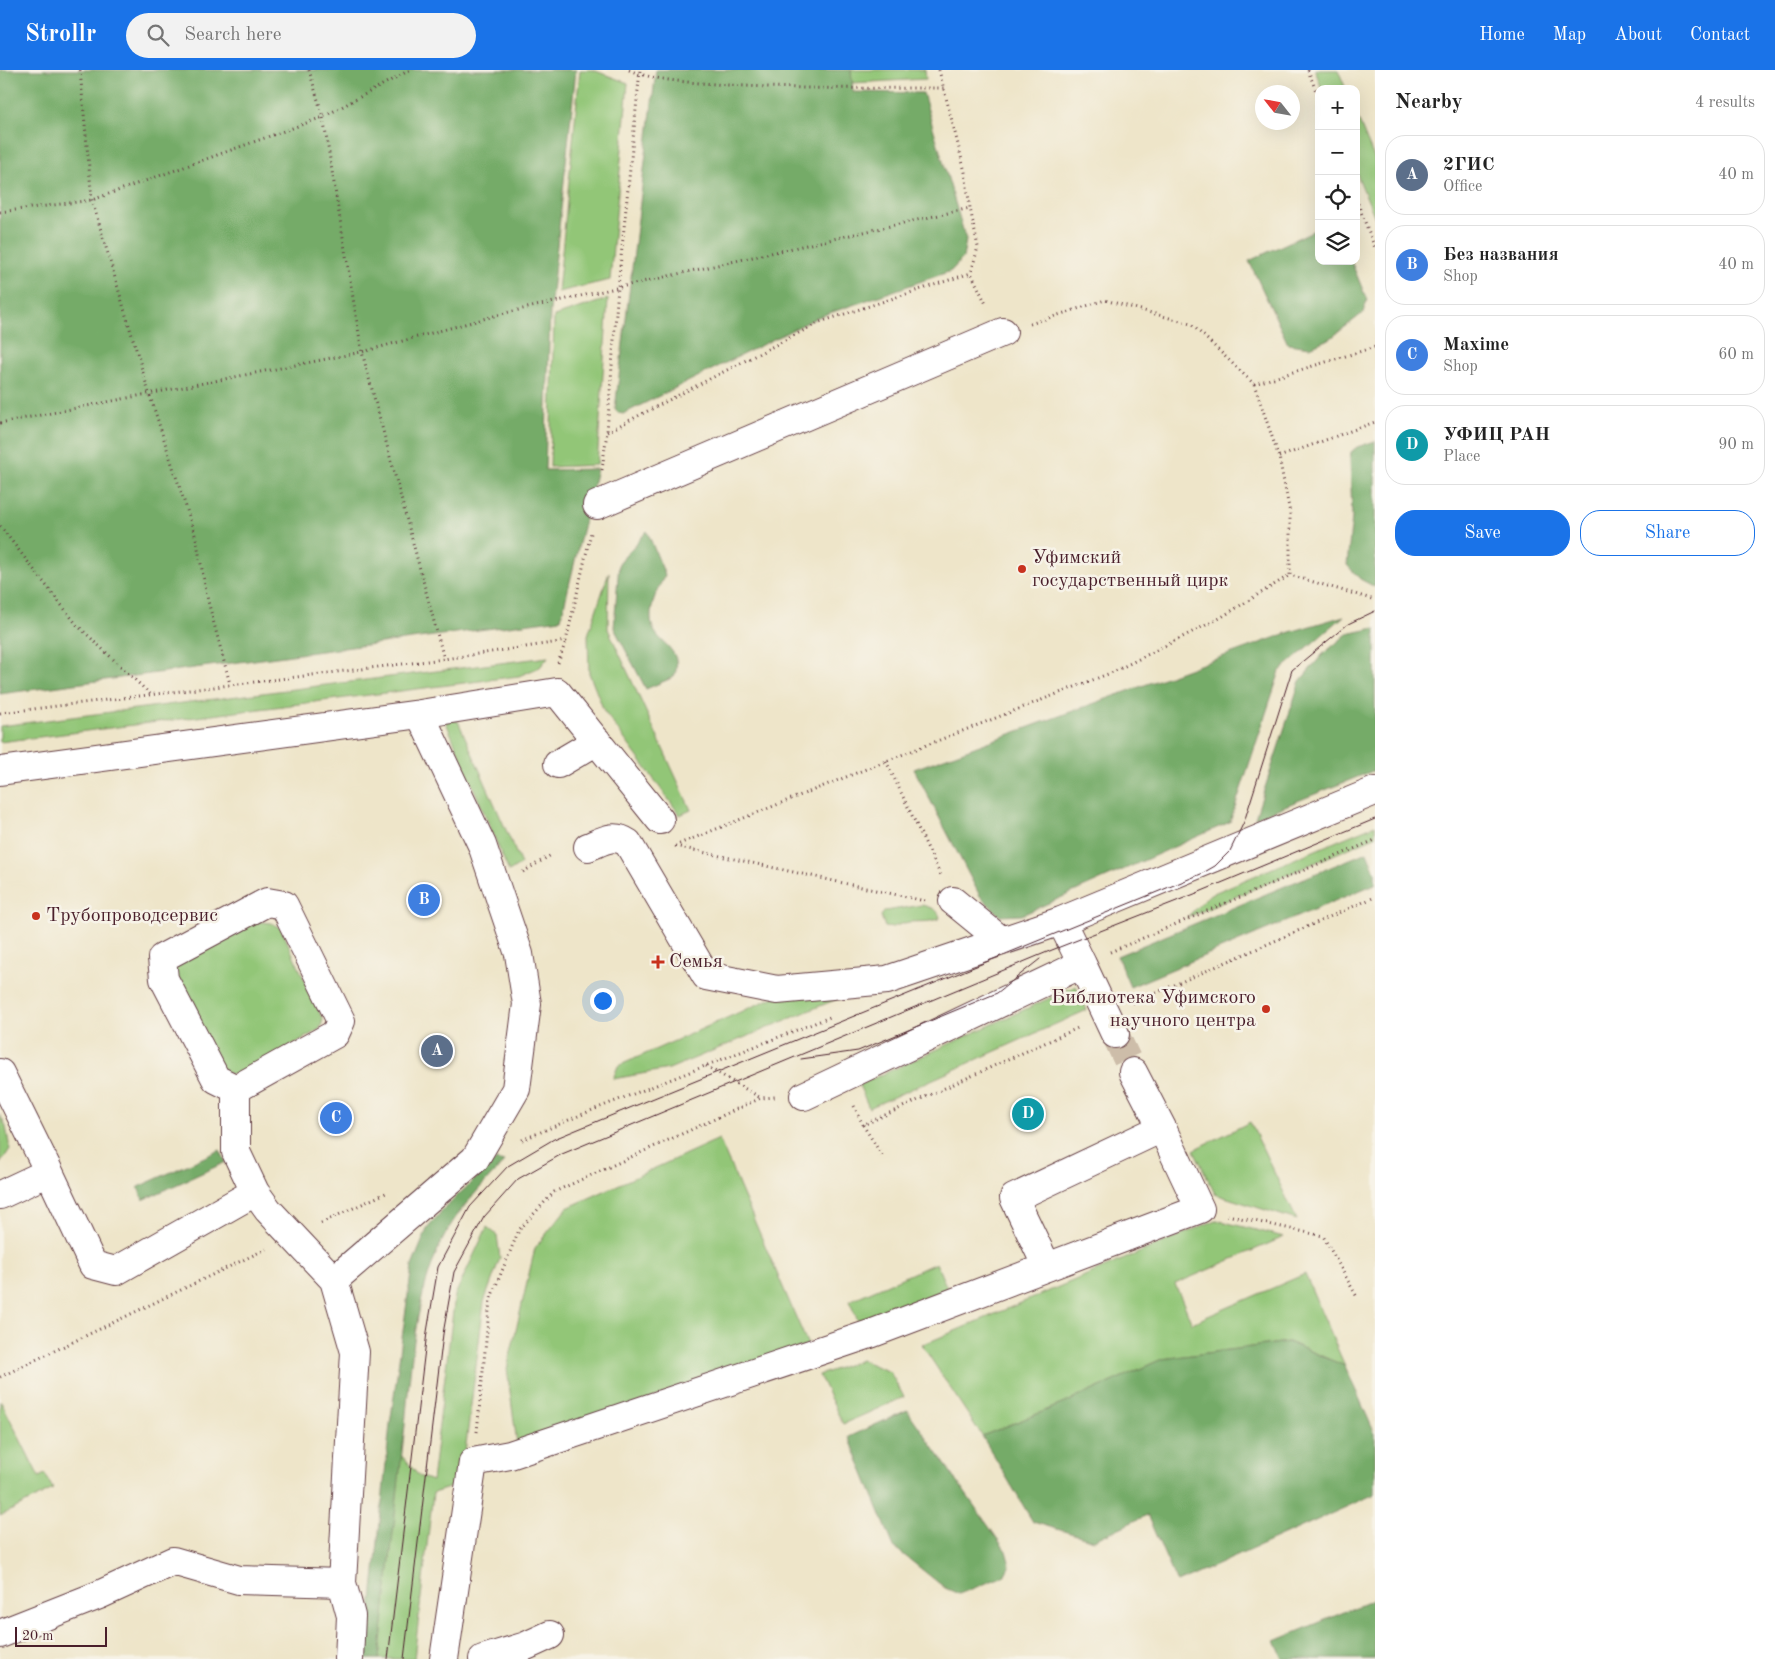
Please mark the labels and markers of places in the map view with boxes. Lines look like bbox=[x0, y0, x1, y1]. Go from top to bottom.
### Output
place label: Уфимский государственный цирк bbox=[1032, 548, 1229, 591]
marker: Уфимский государственный цирк bbox=[1016, 563, 1028, 575]
pin: B bbox=[408, 881, 440, 919]
place label: Трубопроводсервис bbox=[46, 906, 218, 926]
marker: Трубопроводсервис bbox=[30, 910, 42, 922]
place label: Семья bbox=[669, 952, 723, 972]
marker: Семья bbox=[651, 955, 665, 969]
place label: Библиотека Уфимского научного центра bbox=[1051, 988, 1256, 1031]
marker: Библиотека Уфимского научного центра bbox=[1260, 1003, 1272, 1015]
pin: A bbox=[421, 1032, 453, 1070]
pin: D bbox=[1012, 1095, 1044, 1133]
pin: C bbox=[320, 1099, 352, 1137]

